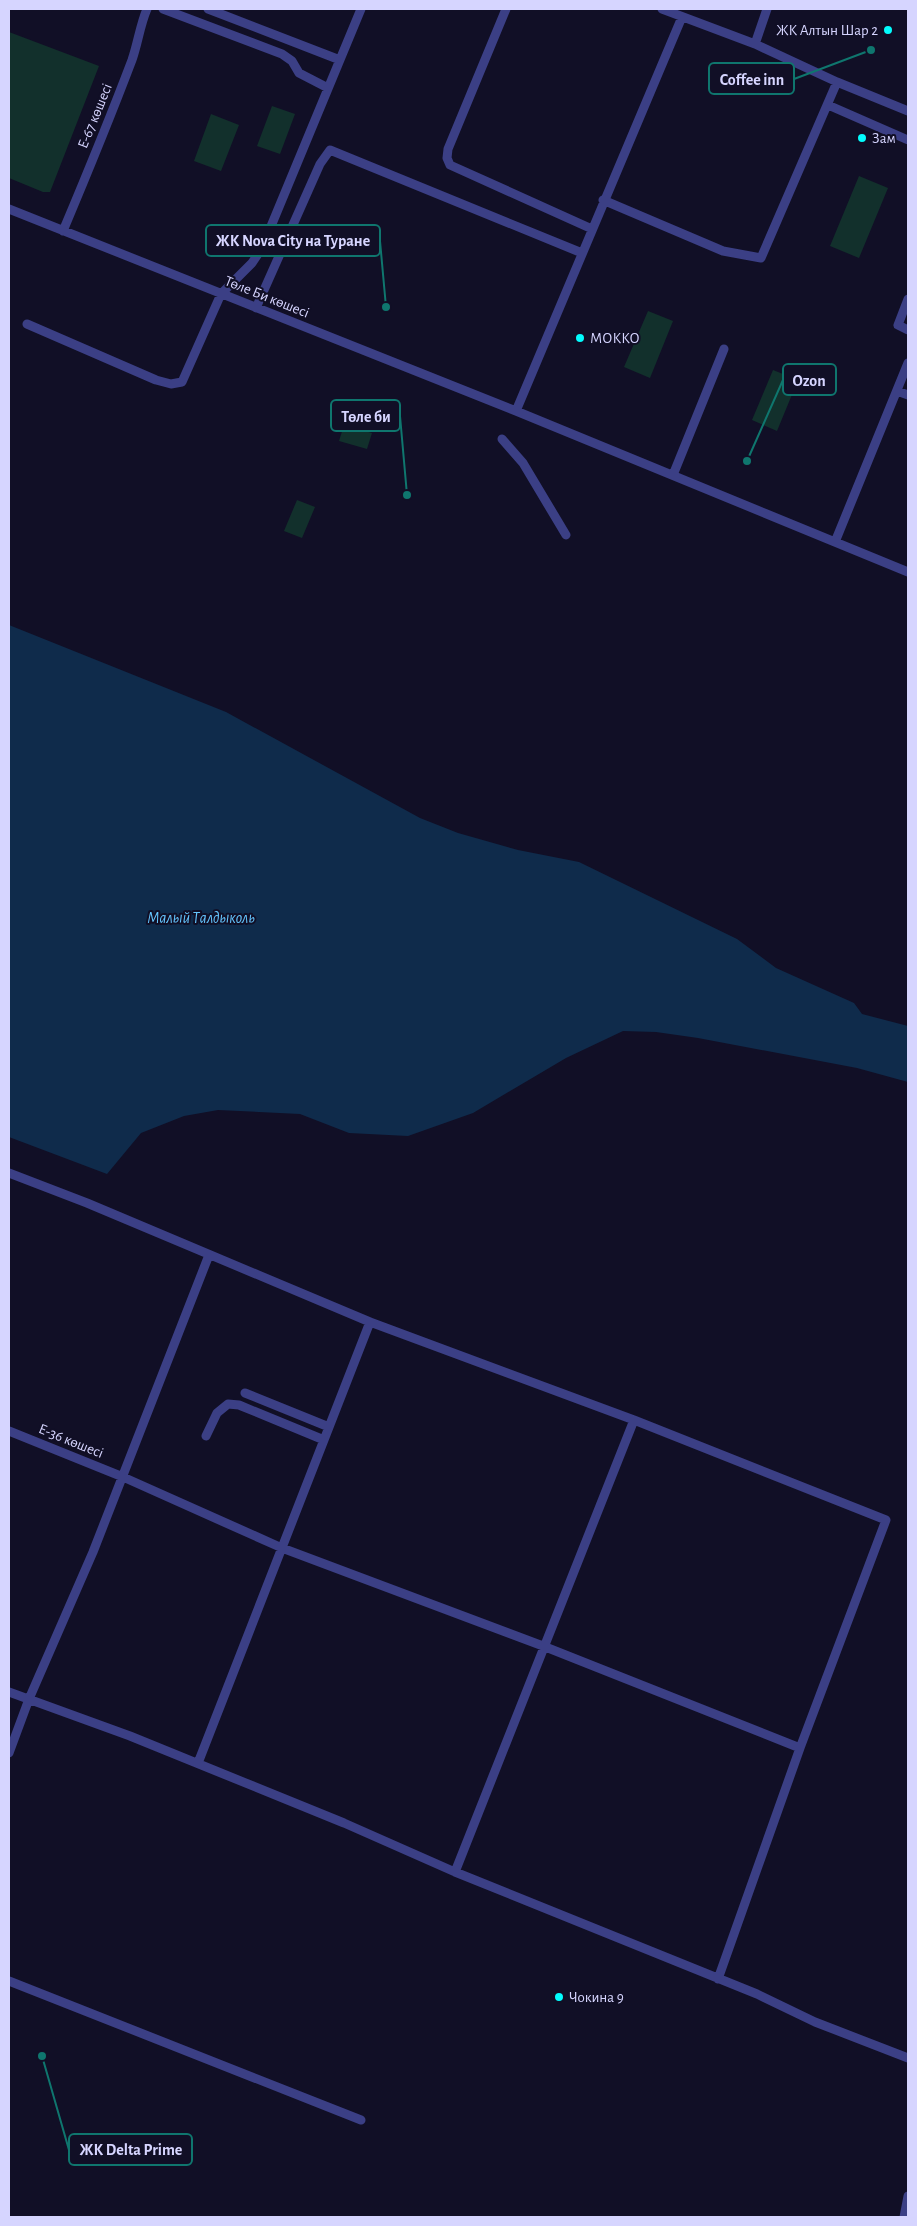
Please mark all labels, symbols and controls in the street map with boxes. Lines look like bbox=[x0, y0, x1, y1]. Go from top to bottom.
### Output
place label: ЖК Алтын Шар 2 bbox=[776, 23, 878, 38]
marker: ЖК Алтын Шар 2 bbox=[882, 24, 894, 36]
callout: Coffee inn bbox=[709, 63, 794, 94]
text: Coffee inn bbox=[720, 72, 784, 88]
street label: Е-67 көшесі bbox=[75, 81, 115, 151]
place label: Зам bbox=[872, 131, 896, 146]
marker: Зам bbox=[856, 132, 868, 144]
callout: ЖК Nova City на Туране bbox=[206, 225, 380, 256]
text: ЖК Nova City на Туране bbox=[216, 233, 370, 250]
street label: Төле Би көшесі bbox=[223, 273, 311, 321]
place label: МОККО bbox=[590, 331, 640, 346]
marker: МОККО bbox=[574, 332, 586, 344]
callout: Ozon bbox=[783, 364, 836, 395]
text: Ozon bbox=[792, 373, 826, 389]
callout: Төле би bbox=[331, 400, 400, 431]
text: Төле би bbox=[341, 409, 391, 425]
water label: Малый Талдыколь bbox=[147, 910, 255, 926]
street label: Е-36 көшесі bbox=[36, 1421, 106, 1461]
place label: Чокина 9 bbox=[569, 1990, 624, 2005]
marker: Чокина 9 bbox=[553, 1991, 565, 2003]
callout: ЖК Delta Prime bbox=[69, 2134, 192, 2165]
text: ЖК Delta Prime bbox=[80, 2142, 183, 2158]

